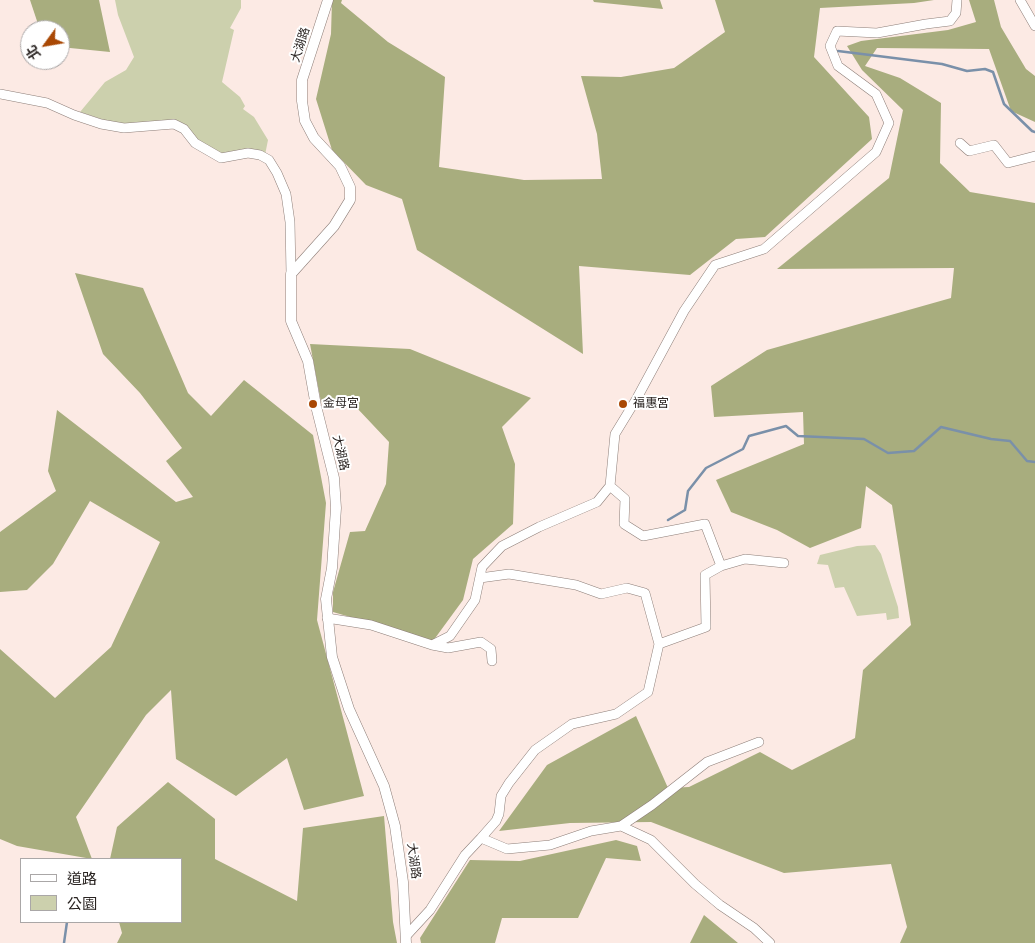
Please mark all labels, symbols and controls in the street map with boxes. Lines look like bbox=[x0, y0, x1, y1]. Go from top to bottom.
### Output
north arrow bbox=[20, 20, 70, 70]
street label: 大湖路 bbox=[289, 26, 313, 64]
text: 北 bbox=[23, 42, 44, 63]
place label: 金母宮 bbox=[323, 397, 359, 411]
place label: 福惠宮 bbox=[633, 397, 669, 411]
marker: 金母宮 bbox=[307, 398, 319, 410]
marker: 福惠宮 bbox=[617, 398, 629, 410]
street label: 大湖路 bbox=[329, 434, 351, 472]
street label: 大湖路 bbox=[403, 842, 423, 880]
legend bbox=[20, 858, 182, 923]
text: 道路 bbox=[67, 870, 97, 888]
text: 公園 bbox=[67, 895, 97, 913]

